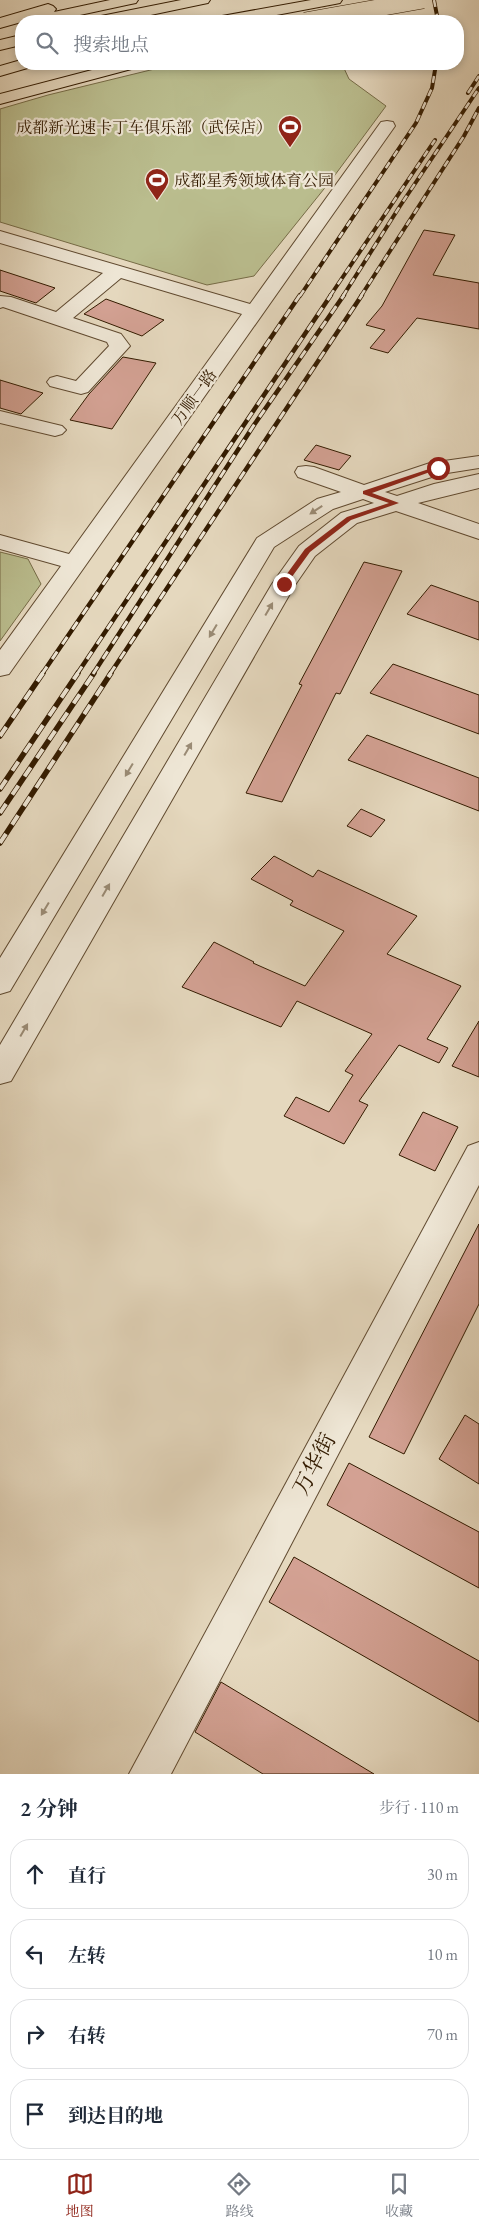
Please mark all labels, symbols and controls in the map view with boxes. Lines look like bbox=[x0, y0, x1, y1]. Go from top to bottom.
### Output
search box bbox=[15, 15, 464, 70]
icon: search bbox=[33, 29, 61, 57]
text: 搜索地点 bbox=[73, 32, 149, 57]
sports icon: 成都新光速卡丁车俱乐部（武侯店） bbox=[277, 114, 303, 148]
place label: 成都新光速卡丁车俱乐部（武侯店） bbox=[16, 117, 272, 138]
sports icon: 成都星秀领域体育公园 bbox=[144, 167, 170, 201]
place label: 成都星秀领域体育公园 bbox=[174, 170, 334, 191]
street label: 万顺一路 bbox=[167, 365, 221, 429]
route start bbox=[427, 457, 450, 480]
one-way arrow bbox=[309, 506, 322, 515]
route end bbox=[273, 573, 296, 596]
one-way arrow bbox=[265, 602, 274, 615]
one-way arrow bbox=[208, 625, 217, 638]
one-way arrow bbox=[183, 743, 192, 756]
one-way arrow bbox=[124, 764, 133, 777]
one-way arrow bbox=[102, 882, 110, 897]
one-way arrow bbox=[40, 903, 49, 916]
one-way arrow bbox=[20, 1024, 29, 1037]
street label: 万华街 bbox=[286, 1428, 342, 1500]
text: 2 分钟 bbox=[20, 1795, 78, 1822]
text: 步行 · 110 m bbox=[379, 1797, 459, 1818]
icon: ahead bbox=[21, 1860, 49, 1888]
text: 直行 bbox=[68, 1863, 106, 1888]
text: 30 m bbox=[427, 1864, 458, 1885]
icon: left bbox=[21, 1940, 49, 1968]
text: 左转 bbox=[68, 1943, 106, 1968]
text: 10 m bbox=[427, 1944, 458, 1965]
icon: right bbox=[21, 2020, 49, 2048]
text: 右转 bbox=[68, 2023, 106, 2048]
text: 70 m bbox=[427, 2024, 458, 2045]
icon: arrive bbox=[21, 2100, 49, 2128]
text: 到达目的地 bbox=[68, 2103, 163, 2128]
tab: 地图 bbox=[66, 2170, 94, 2220]
tab: 路线 bbox=[225, 2170, 253, 2220]
tab: 收藏 bbox=[385, 2170, 413, 2220]

